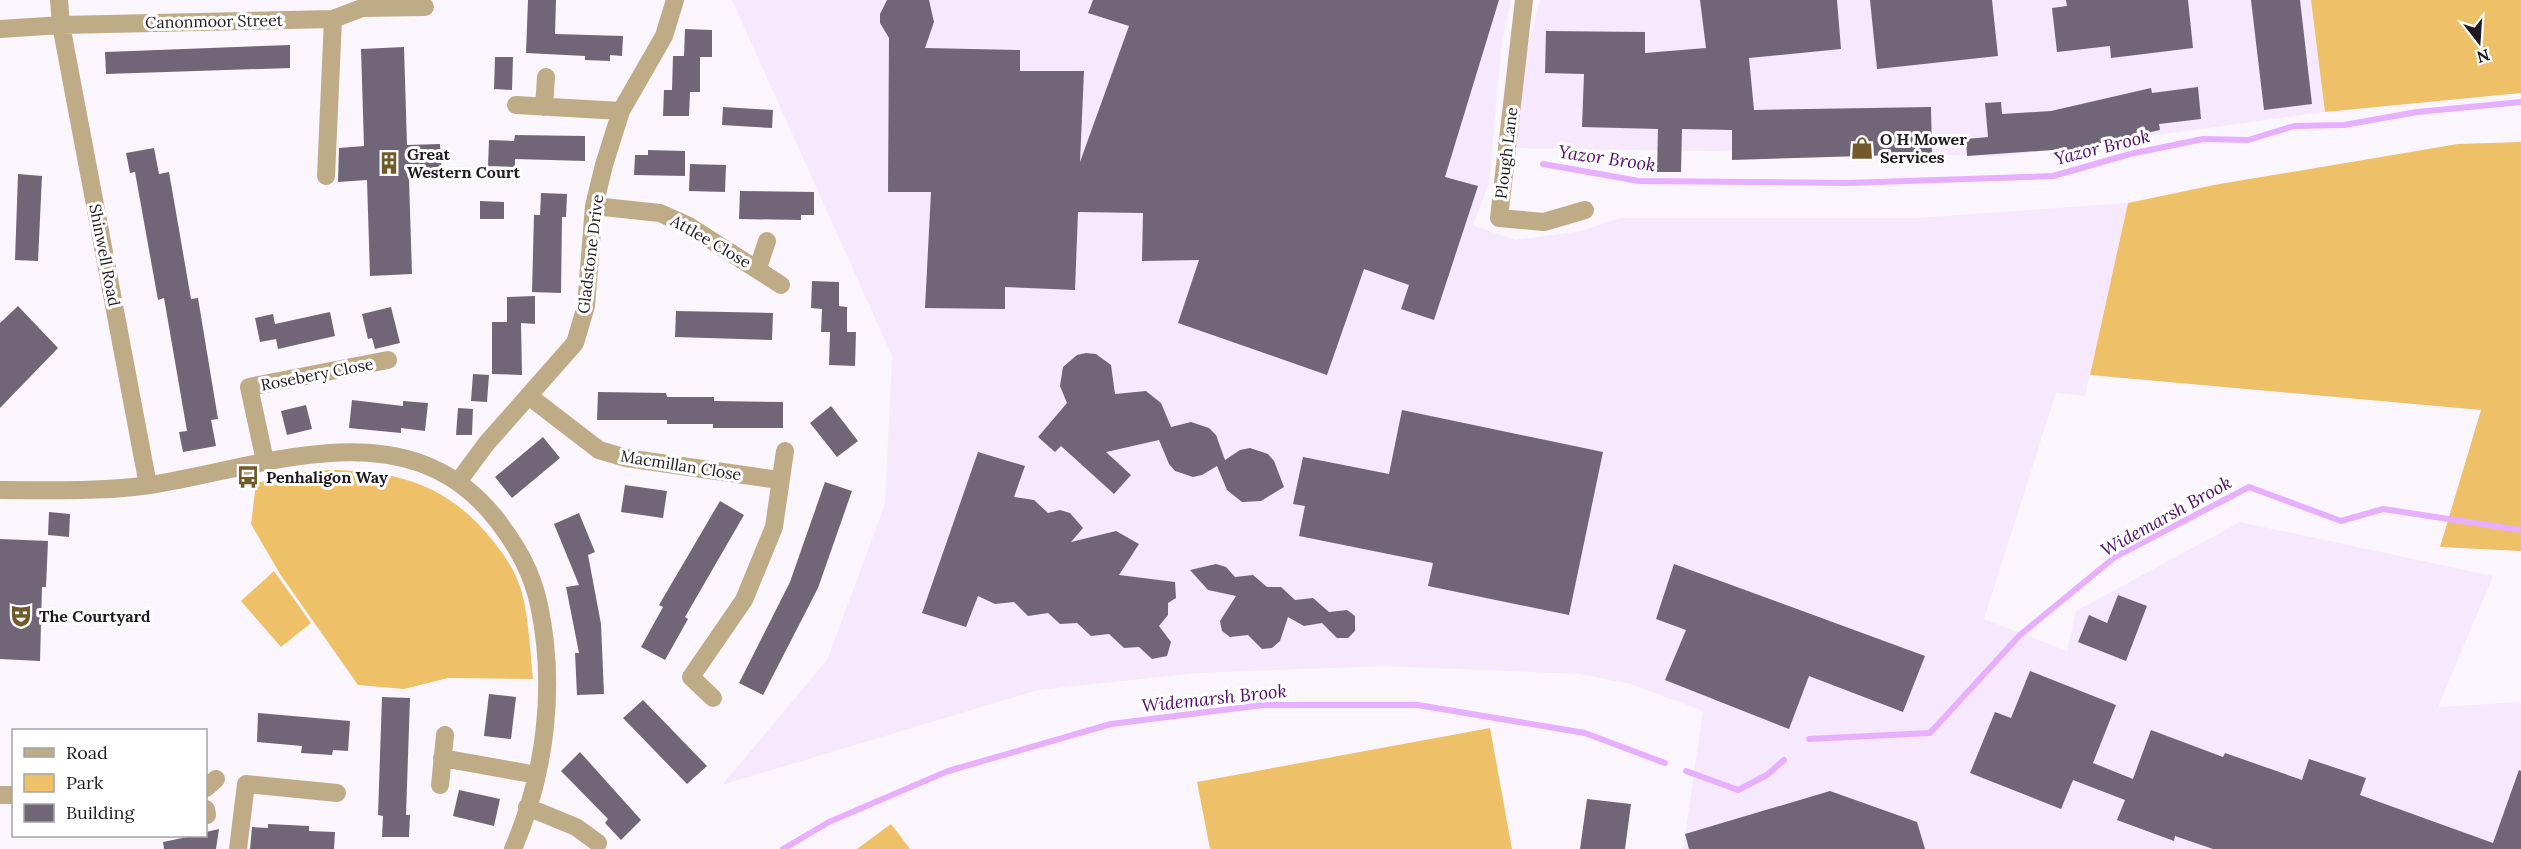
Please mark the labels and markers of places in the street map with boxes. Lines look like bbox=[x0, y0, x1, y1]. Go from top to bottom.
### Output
place label: O H Mower Services bbox=[1880, 129, 1967, 167]
shop icon: O H Mower Services bbox=[1849, 135, 1875, 161]
place label: Great Western Court bbox=[407, 144, 520, 182]
building icon: Great Western Court bbox=[376, 150, 402, 176]
bus stop icon: Penhaligon Way bbox=[235, 464, 261, 490]
place label: Penhaligon Way bbox=[266, 467, 388, 487]
theatre icon: The Courtyard bbox=[8, 603, 34, 629]
place label: The Courtyard bbox=[39, 606, 151, 626]

